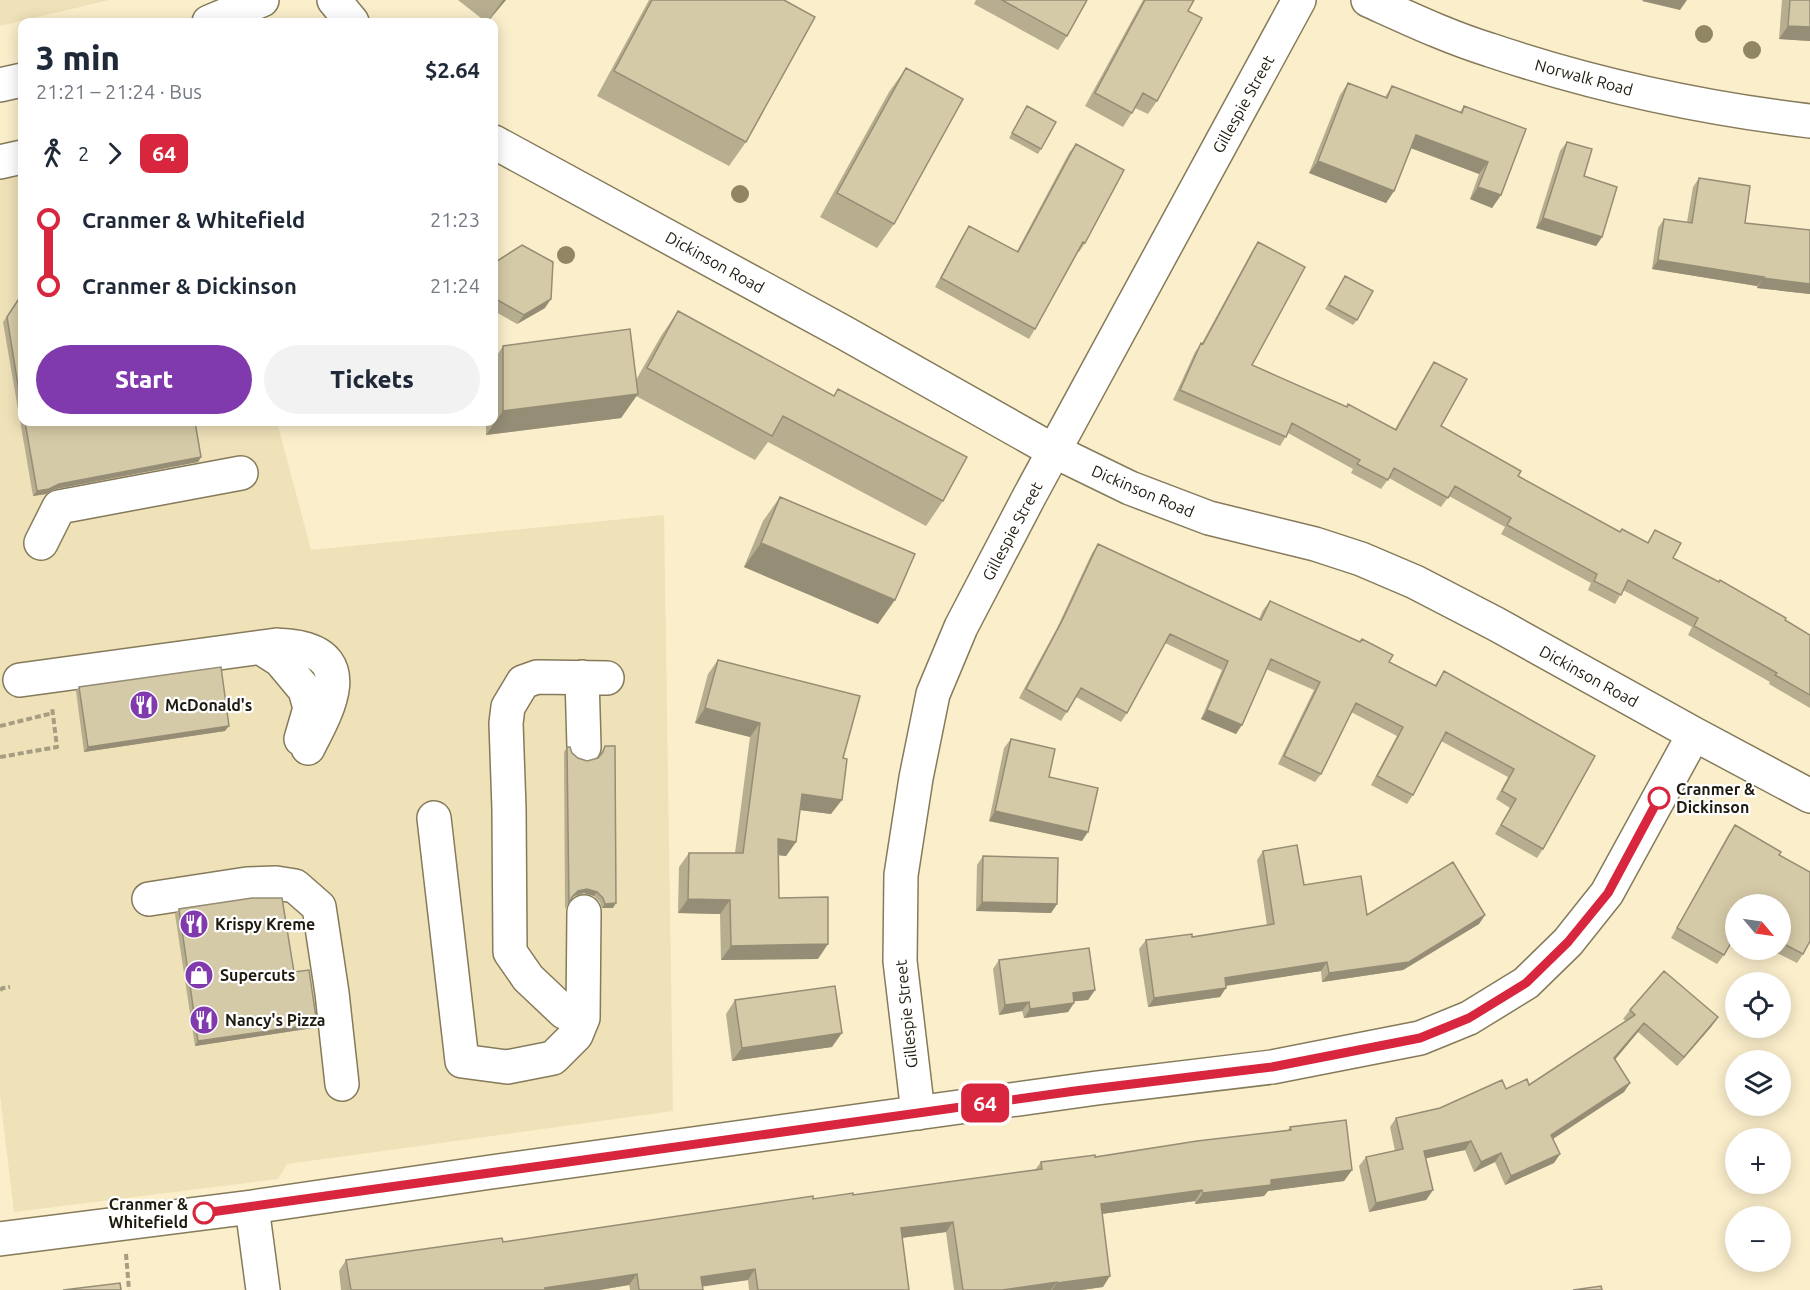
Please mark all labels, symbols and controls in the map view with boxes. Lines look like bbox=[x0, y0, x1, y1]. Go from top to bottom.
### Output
text: 3 min bbox=[36, 39, 120, 76]
street label: Gillespie Street bbox=[1209, 51, 1278, 156]
street label: Norwalk Road bbox=[1533, 55, 1635, 99]
text: $2.64 bbox=[425, 57, 480, 82]
text: 21:21 – 21:24 · Bus bbox=[36, 80, 202, 103]
icon: walk bbox=[36, 137, 69, 170]
icon: forward bbox=[98, 137, 131, 170]
text: 64 bbox=[152, 141, 176, 165]
text: 2 bbox=[78, 142, 89, 165]
text: Cranmer & Whitefield bbox=[82, 207, 305, 232]
text: 21:23 bbox=[430, 208, 480, 231]
street label: Dickinson Road bbox=[663, 228, 767, 296]
text: Cranmer & Dickinson bbox=[82, 273, 297, 298]
text: 21:24 bbox=[430, 274, 480, 297]
button: Start bbox=[36, 345, 252, 414]
button: Tickets bbox=[264, 345, 480, 414]
street label: Dickinson Road bbox=[1089, 461, 1197, 521]
street label: Gillespie Street bbox=[978, 478, 1046, 583]
street label: Dickinson Road bbox=[1537, 642, 1641, 710]
restaurant icon: McDonald's bbox=[128, 689, 160, 721]
place label: McDonald's bbox=[165, 696, 252, 714]
place label: Cranmer & Dickinson bbox=[1676, 780, 1755, 816]
marker: Cranmer & Dickinson bbox=[1648, 787, 1670, 809]
north arrow bbox=[1725, 894, 1791, 960]
map controls bbox=[1725, 894, 1791, 1272]
restaurant icon: Krispy Kreme bbox=[178, 908, 210, 940]
place label: Krispy Kreme bbox=[215, 915, 315, 933]
street label: Gillespie Street bbox=[891, 958, 921, 1069]
shop icon: Supercuts bbox=[183, 959, 215, 991]
place label: Supercuts bbox=[220, 966, 295, 984]
button: locate bbox=[1725, 972, 1791, 1038]
restaurant icon: Nancy's Pizza bbox=[188, 1004, 220, 1036]
place label: Nancy's Pizza bbox=[225, 1011, 326, 1029]
button: layers bbox=[1725, 1050, 1791, 1116]
line badge: 64 bbox=[958, 1084, 1012, 1122]
text: 64 bbox=[973, 1091, 997, 1115]
button: + bbox=[1725, 1128, 1791, 1194]
place label: Cranmer & Whitefield bbox=[109, 1195, 188, 1231]
marker: Cranmer & Whitefield bbox=[193, 1202, 215, 1224]
button: − bbox=[1725, 1206, 1791, 1272]

